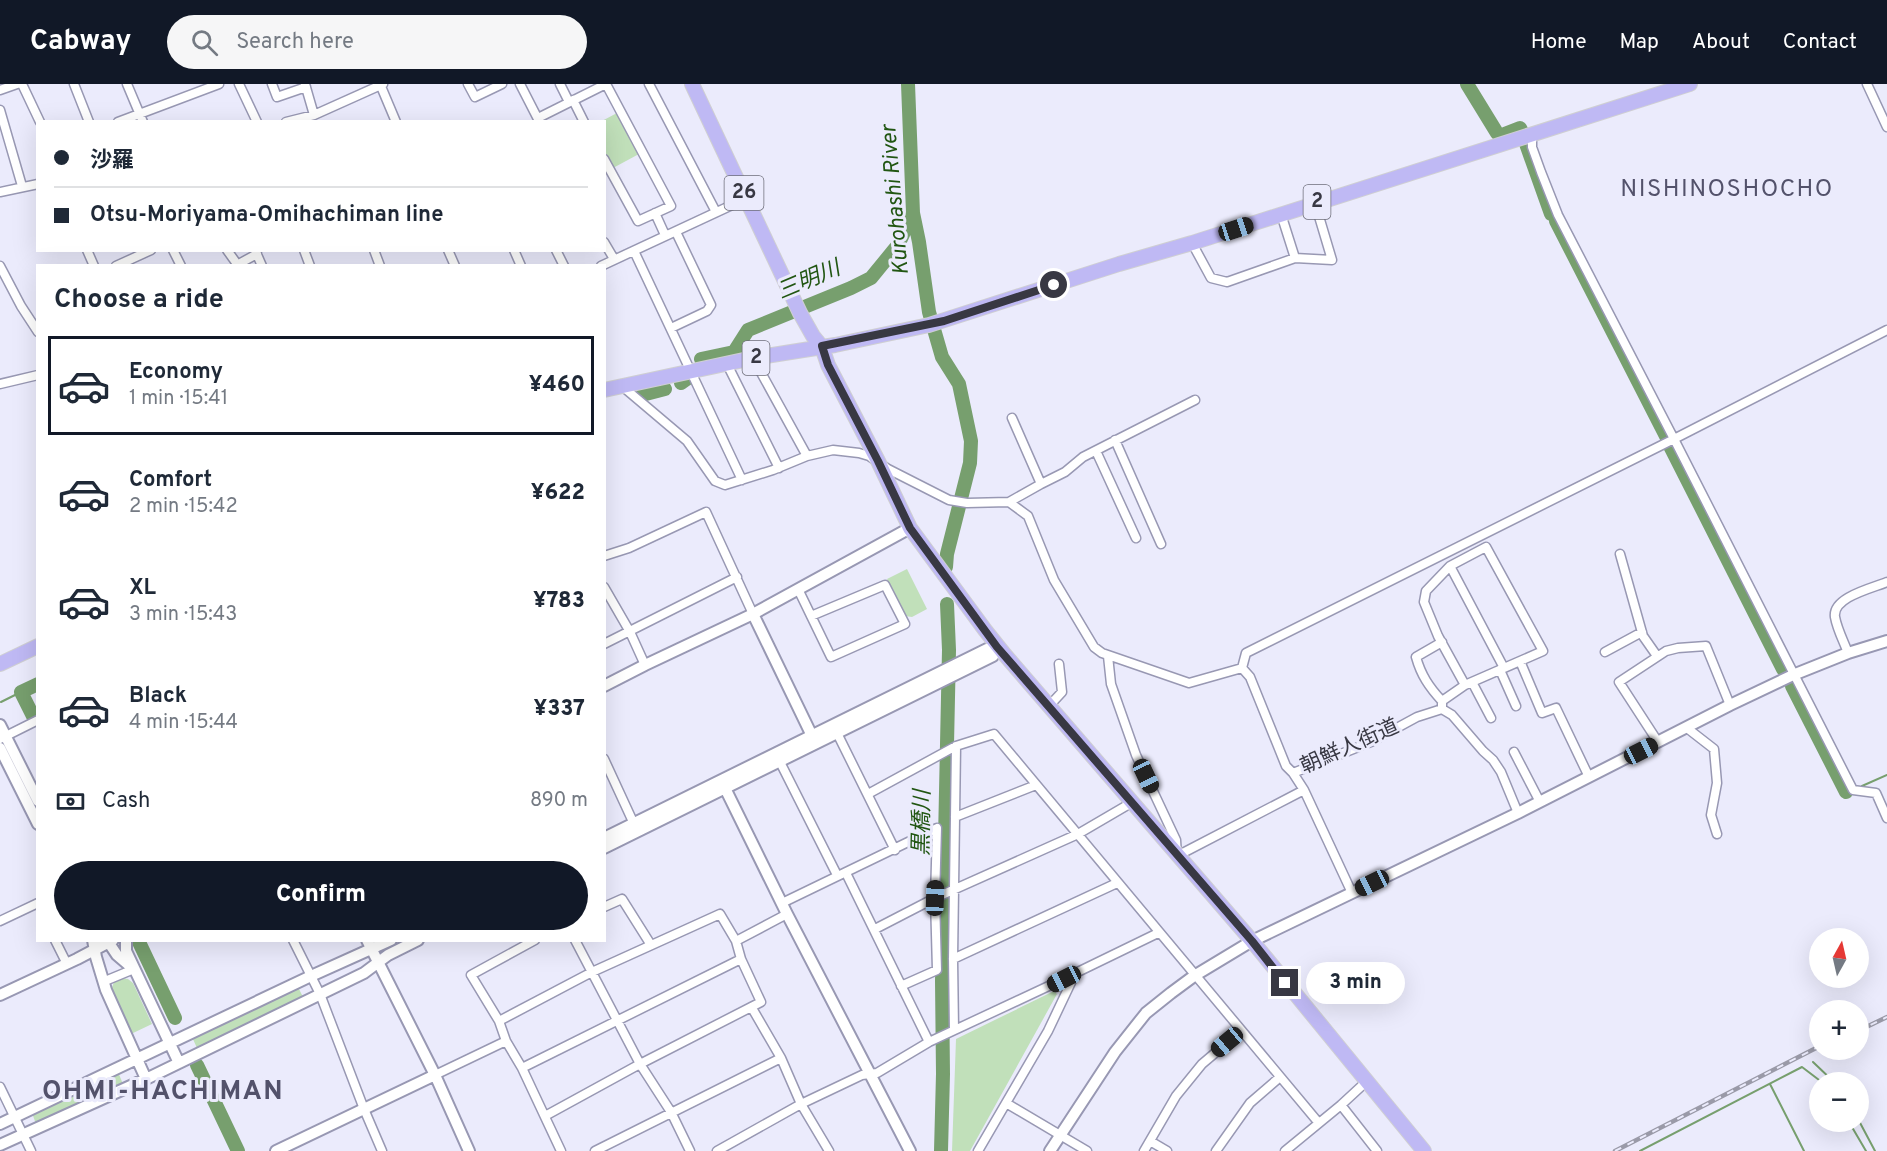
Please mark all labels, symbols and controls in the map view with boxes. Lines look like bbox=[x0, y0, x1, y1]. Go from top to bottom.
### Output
search box bbox=[167, 15, 587, 69]
text: Cabway bbox=[30, 24, 131, 60]
icon: search bbox=[188, 26, 221, 59]
text: Search here bbox=[236, 29, 354, 56]
text: Home bbox=[1531, 29, 1587, 56]
text: Map bbox=[1620, 29, 1659, 56]
text: About bbox=[1692, 29, 1750, 56]
text: Contact bbox=[1783, 29, 1857, 56]
water label: Kurohashi River bbox=[876, 122, 916, 276]
text: 沙羅 bbox=[90, 148, 134, 175]
district label: NISHINOSHOCHO bbox=[1620, 175, 1834, 205]
road number: 26 bbox=[724, 176, 764, 210]
road number: 2 bbox=[1304, 185, 1330, 219]
text: Otsu-Moriyama-Omihachiman line bbox=[90, 202, 444, 229]
car bbox=[1216, 215, 1256, 243]
water label: 三明川 bbox=[773, 255, 846, 306]
route start bbox=[1040, 271, 1067, 298]
text: Choose a ride bbox=[54, 283, 224, 317]
road number: 2 bbox=[742, 341, 770, 375]
icon: car bbox=[57, 359, 111, 413]
text: Economy bbox=[129, 359, 223, 386]
text: ¥460 bbox=[529, 372, 585, 399]
text: 1 min · 15:41 bbox=[129, 386, 228, 412]
icon: car bbox=[57, 467, 111, 521]
text: Comfort bbox=[129, 467, 212, 494]
text: ¥622 bbox=[531, 480, 585, 507]
text: 2 min · 15:42 bbox=[129, 494, 238, 520]
icon: car bbox=[57, 575, 111, 629]
text: XL bbox=[129, 575, 156, 602]
text: ¥783 bbox=[533, 588, 585, 615]
text: 3 min · 15:43 bbox=[129, 602, 237, 628]
icon: car bbox=[57, 683, 111, 737]
text: Black bbox=[129, 683, 187, 710]
text: ¥337 bbox=[533, 696, 585, 723]
text: 4 min · 15:44 bbox=[129, 710, 238, 736]
street label: 朝鮮人街道 bbox=[1297, 713, 1403, 781]
car bbox=[1621, 735, 1661, 767]
car bbox=[1130, 756, 1162, 796]
icon: cash bbox=[54, 785, 87, 818]
text: Cash bbox=[102, 788, 151, 815]
text: 890 m bbox=[530, 788, 588, 814]
water label: 黒橋川 bbox=[909, 788, 937, 856]
button: Confirm bbox=[54, 861, 588, 930]
car bbox=[1352, 867, 1392, 899]
car bbox=[925, 880, 945, 916]
north arrow bbox=[1809, 928, 1869, 988]
map controls bbox=[1809, 928, 1869, 1132]
callout: 3 min bbox=[1306, 962, 1405, 1004]
car bbox=[1044, 963, 1084, 995]
route end bbox=[1271, 969, 1298, 996]
text: 3 min bbox=[1329, 970, 1382, 996]
button: + bbox=[1809, 1000, 1869, 1060]
car bbox=[1207, 1024, 1247, 1060]
button: − bbox=[1809, 1072, 1869, 1132]
district label: OHMI-HACHIMAN bbox=[42, 1075, 284, 1109]

